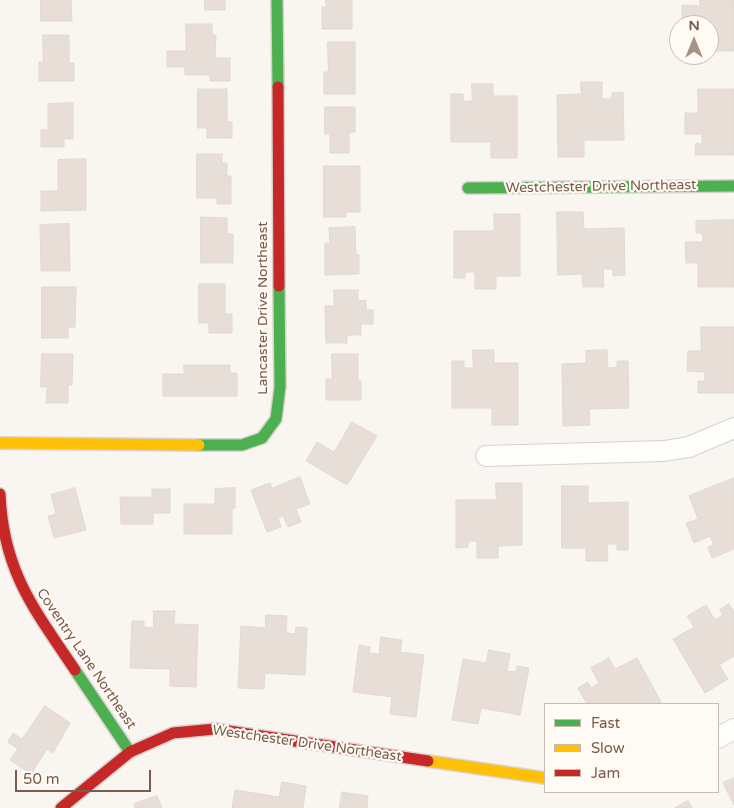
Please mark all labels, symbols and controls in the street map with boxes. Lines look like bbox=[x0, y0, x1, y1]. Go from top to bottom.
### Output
north arrow bbox=[669, 15, 719, 65]
text: N bbox=[688, 17, 700, 34]
street label: Westchester Drive Northeast bbox=[505, 177, 697, 197]
street label: Lancaster Drive Northeast bbox=[255, 221, 271, 395]
street label: Coventry Lane Northeast bbox=[33, 585, 139, 733]
legend bbox=[544, 703, 719, 793]
text: Fast bbox=[591, 714, 620, 732]
street label: Westchester Drive Northeast bbox=[211, 722, 403, 766]
text: Slow bbox=[591, 739, 625, 757]
scale bar bbox=[18, 760, 154, 792]
text: Jam bbox=[591, 764, 620, 782]
text: 50 m bbox=[23, 770, 60, 788]

